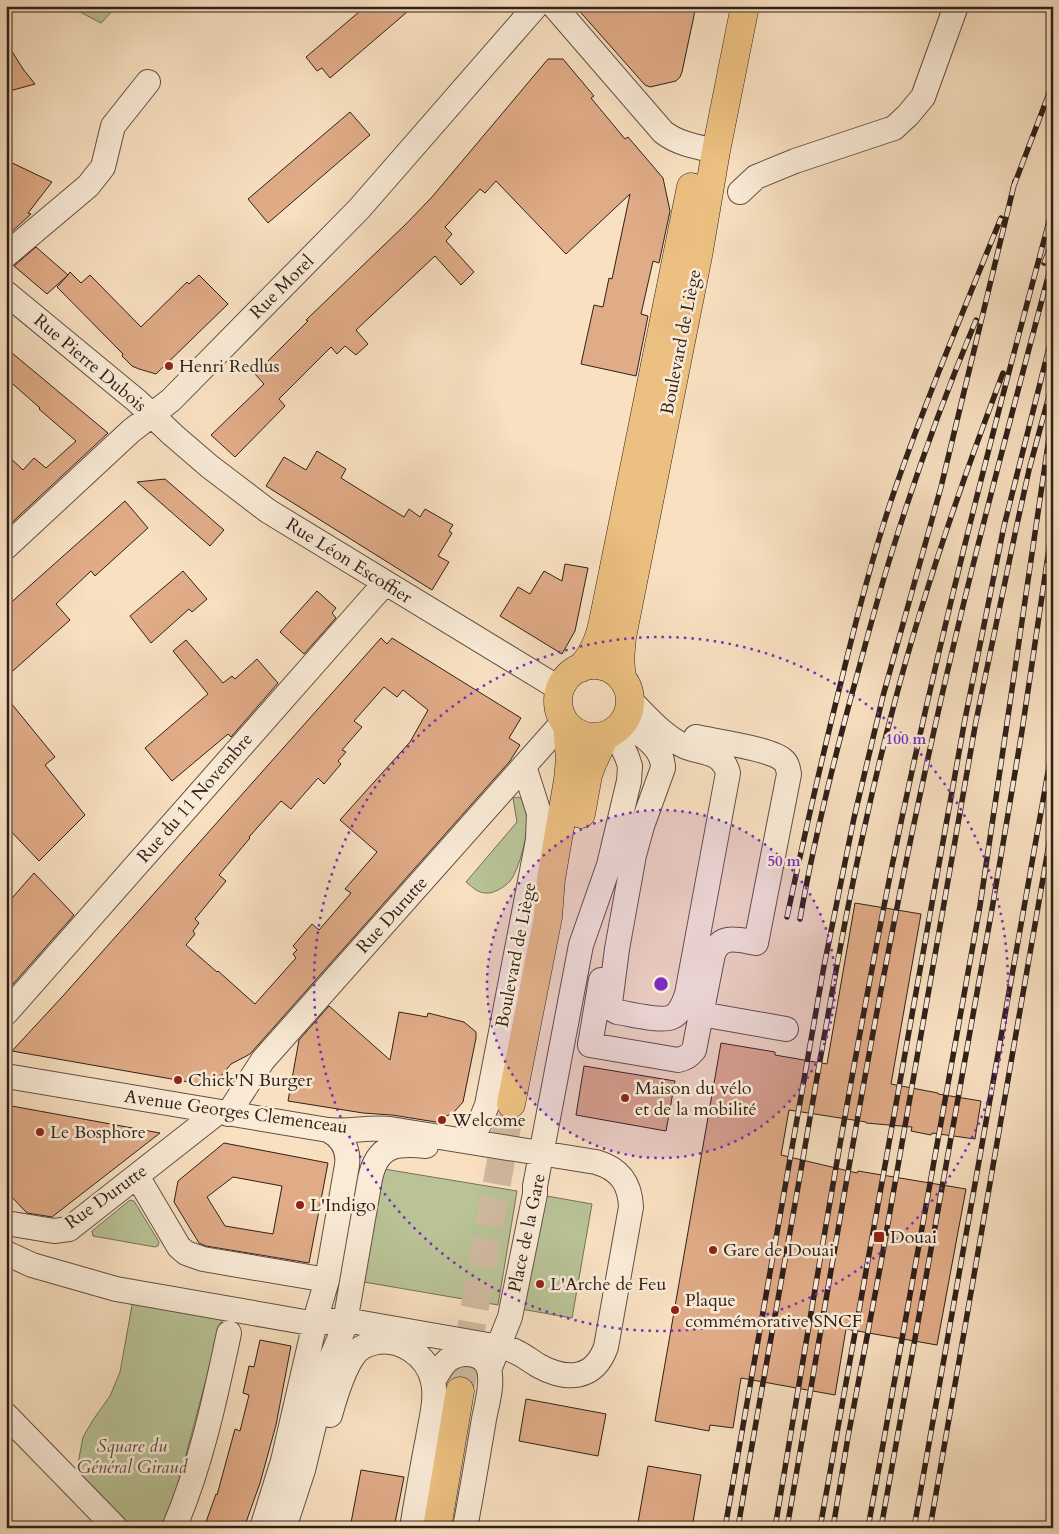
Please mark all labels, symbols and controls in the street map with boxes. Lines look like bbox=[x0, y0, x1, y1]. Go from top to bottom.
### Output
street label: Rue Morel bbox=[244, 249, 320, 325]
street label: Boulevard de Liège bbox=[655, 267, 707, 417]
street label: Rue Pierre Dubois bbox=[28, 308, 152, 418]
place label: Henri Redlus bbox=[179, 354, 280, 379]
marker: Henri Redlus bbox=[163, 360, 175, 372]
street label: Rue Léon Escoffier bbox=[281, 512, 417, 610]
street label: Rue du 11 Novembre bbox=[131, 728, 259, 868]
text: 100 m bbox=[886, 729, 927, 749]
text: 50 m bbox=[767, 851, 801, 871]
street label: Rue Durutte bbox=[351, 871, 433, 959]
street label: Boulevard de Liège bbox=[490, 880, 542, 1030]
centre of rings bbox=[652, 975, 670, 993]
place label: Chick'N Burger bbox=[188, 1068, 313, 1093]
marker: Chick'N Burger bbox=[172, 1074, 184, 1086]
place label: Maison du vélo et de la mobilité bbox=[635, 1076, 757, 1122]
street label: Avenue Georges Clemenceau bbox=[123, 1084, 349, 1140]
marker: Maison du vélo et de la mobilité bbox=[619, 1092, 631, 1104]
place label: Welcome bbox=[451, 1108, 526, 1133]
marker: Welcome bbox=[436, 1114, 448, 1126]
place label: Le Bosphore bbox=[50, 1120, 146, 1145]
marker: Le Bosphore bbox=[34, 1126, 46, 1138]
street label: Rue Durutte bbox=[60, 1159, 152, 1235]
street label: Place de la Gare bbox=[502, 1171, 552, 1295]
place label: L'Indigo bbox=[310, 1193, 376, 1218]
marker: L'Indigo bbox=[294, 1199, 306, 1211]
place label: Douai bbox=[890, 1225, 937, 1250]
marker: Douai bbox=[872, 1230, 886, 1244]
place label: Gare de Douai bbox=[723, 1238, 834, 1263]
marker: Gare de Douai bbox=[707, 1244, 719, 1256]
place label: L'Arche de Feu bbox=[550, 1272, 666, 1297]
marker: L'Arche de Feu bbox=[534, 1278, 546, 1290]
place label: Plaque commémorative SNCF bbox=[685, 1288, 862, 1334]
marker: Plaque commémorative SNCF bbox=[669, 1304, 681, 1316]
park label: Square du Général Giraud bbox=[77, 1434, 189, 1480]

